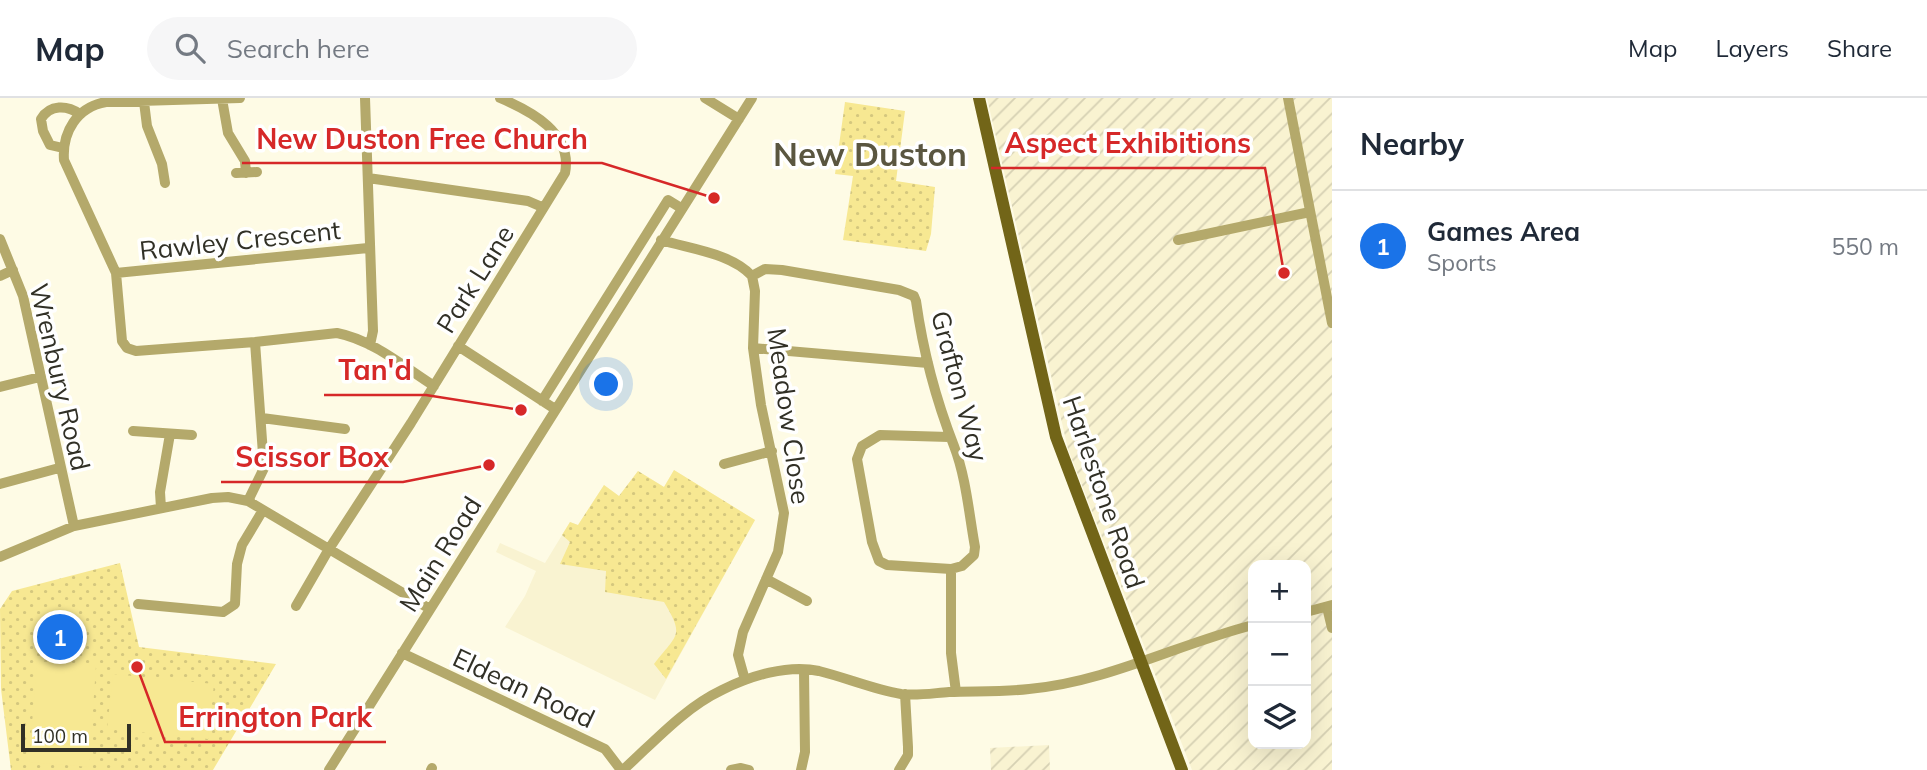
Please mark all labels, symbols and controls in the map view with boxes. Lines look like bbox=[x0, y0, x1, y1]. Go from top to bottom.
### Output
search box bbox=[147, 17, 637, 80]
text: Map bbox=[35, 28, 105, 69]
icon: search bbox=[171, 29, 209, 67]
text: Search here bbox=[227, 32, 370, 65]
text: Map bbox=[1628, 33, 1677, 63]
text: Layers bbox=[1715, 33, 1789, 63]
text: Share bbox=[1827, 33, 1892, 63]
callout: New Duston Free Church bbox=[242, 114, 602, 163]
callout: Aspect Exhibitions bbox=[991, 119, 1265, 168]
text: New Duston Free Church bbox=[256, 121, 588, 156]
text: Aspect Exhibitions bbox=[1005, 125, 1251, 160]
text: Nearby bbox=[1360, 125, 1464, 163]
district label: New Duston bbox=[773, 133, 967, 174]
street label: Rawley Crescent bbox=[138, 213, 342, 267]
text: Games Area bbox=[1427, 215, 1580, 248]
street label: Park Lane bbox=[429, 219, 521, 339]
text: 1 bbox=[1376, 232, 1390, 261]
text: 550 m bbox=[1831, 232, 1899, 261]
text: Sports bbox=[1427, 248, 1497, 277]
street label: Wrenbury Road bbox=[22, 280, 98, 474]
street label: Grafton Way bbox=[924, 307, 996, 465]
street label: Meadow Close bbox=[760, 326, 818, 506]
callout: Tan'd bbox=[324, 346, 426, 395]
text: Tan'd bbox=[338, 352, 412, 387]
your location bbox=[589, 367, 623, 401]
street label: Harlestone Road bbox=[1056, 391, 1152, 593]
callout: Scissor Box bbox=[221, 433, 403, 482]
text: Scissor Box bbox=[235, 439, 389, 474]
street label: Main Road bbox=[392, 490, 488, 618]
map controls bbox=[1248, 560, 1311, 749]
button: + bbox=[1248, 560, 1311, 623]
pin: 1 bbox=[37, 611, 83, 663]
button: − bbox=[1248, 623, 1311, 686]
street label: Eldean Road bbox=[448, 641, 600, 735]
button: layers bbox=[1248, 686, 1311, 749]
callout: Errington Park bbox=[165, 693, 386, 742]
text: Errington Park bbox=[178, 699, 372, 734]
scale bar bbox=[21, 721, 131, 753]
text: 100 m bbox=[32, 724, 88, 748]

